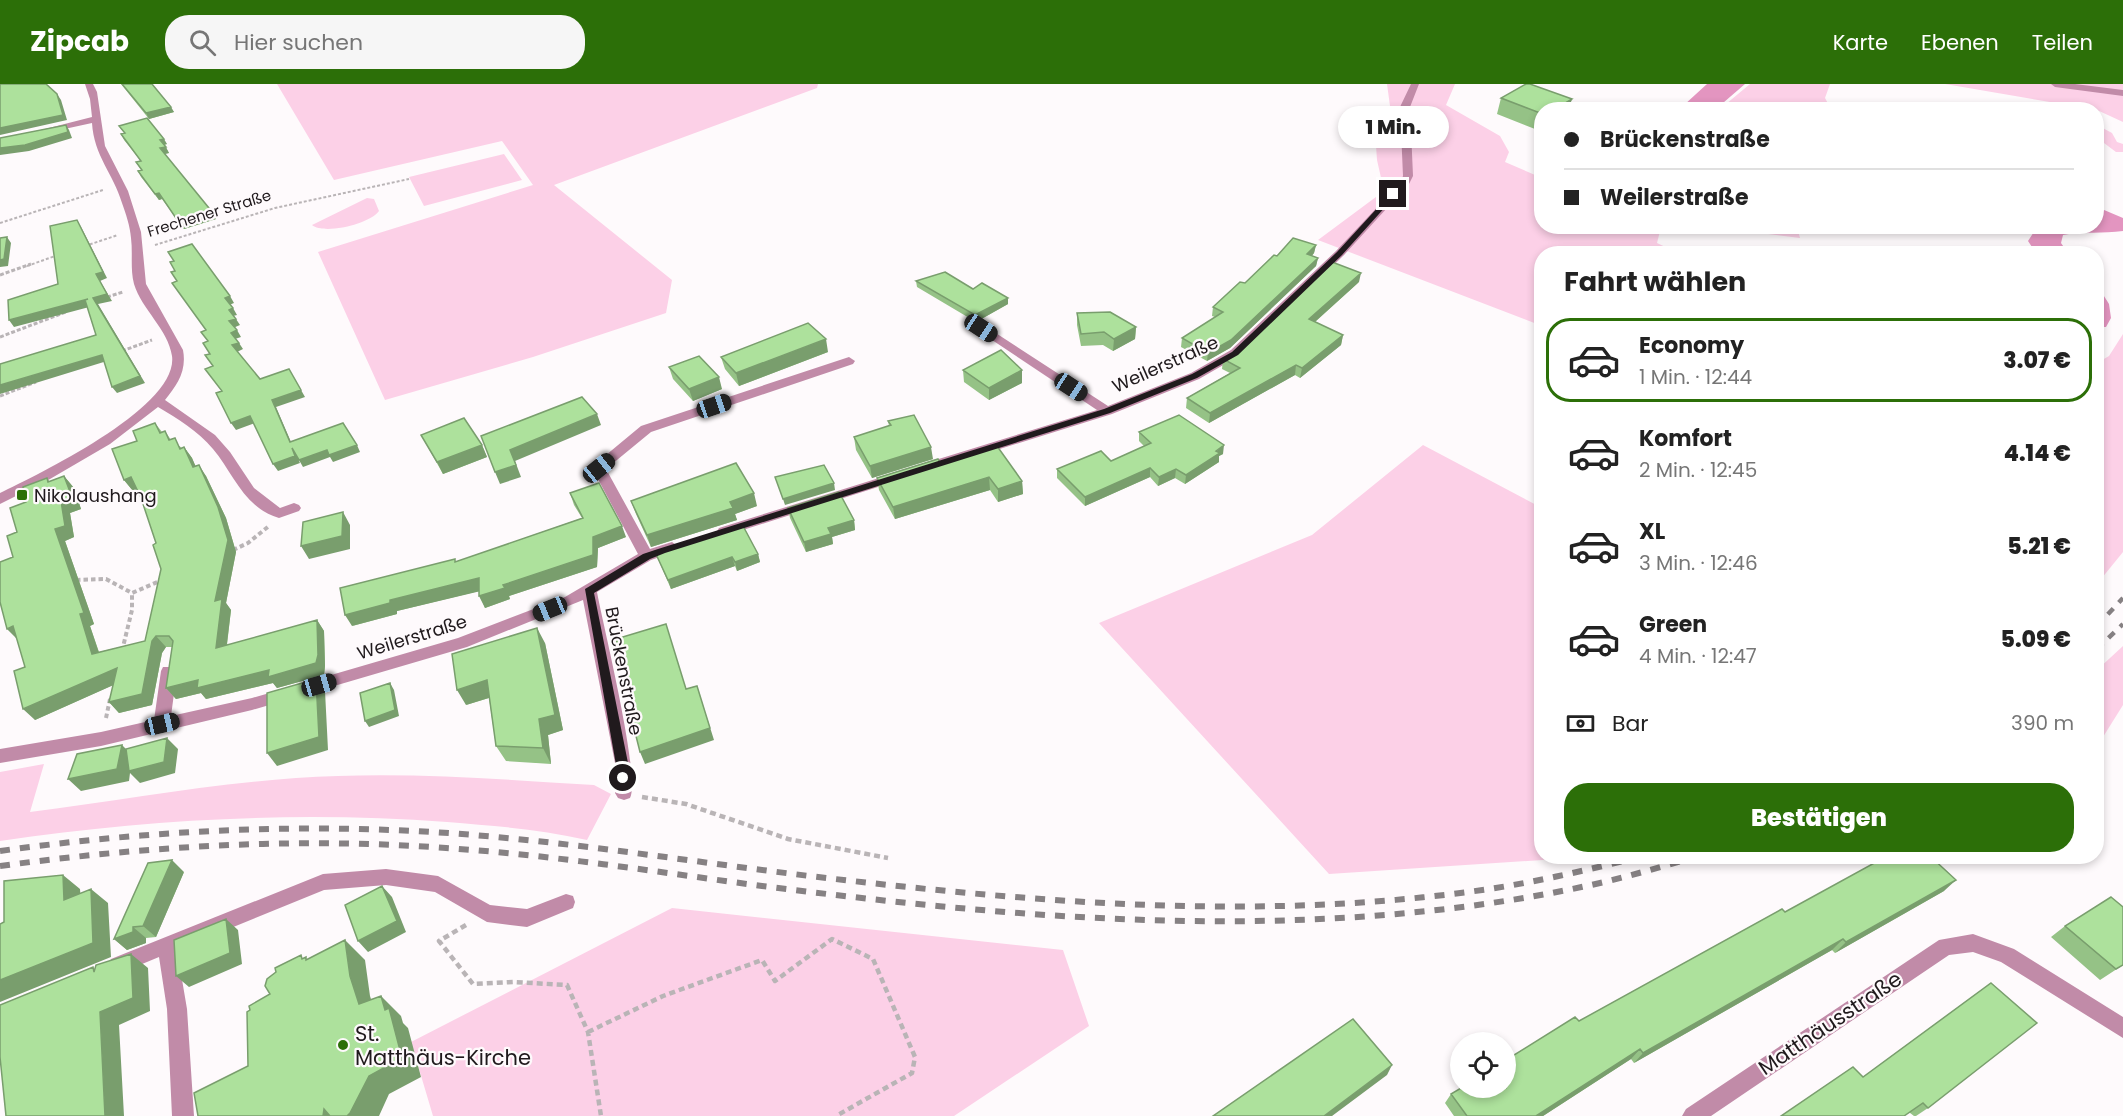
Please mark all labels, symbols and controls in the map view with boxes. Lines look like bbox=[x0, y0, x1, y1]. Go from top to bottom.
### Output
search box bbox=[165, 15, 585, 69]
text: Zipcab bbox=[30, 22, 129, 61]
icon: search bbox=[186, 26, 219, 59]
text: Hier suchen bbox=[234, 27, 363, 58]
text: Karte bbox=[1833, 28, 1888, 57]
text: Ebenen bbox=[1921, 28, 1999, 57]
text: Teilen bbox=[2032, 28, 2093, 57]
callout: 1 Min. bbox=[1338, 107, 1448, 149]
text: 1 Min. bbox=[1365, 113, 1422, 141]
text: Brückenstraße bbox=[1600, 124, 1770, 155]
route end bbox=[1379, 180, 1406, 207]
text: Weilerstraße bbox=[1600, 182, 1748, 213]
street label: Frechener Straße bbox=[144, 184, 274, 242]
text: Fahrt wählen bbox=[1564, 263, 1746, 300]
car bbox=[961, 311, 1001, 345]
street label: Weilerstraße bbox=[1108, 329, 1222, 399]
text: Economy bbox=[1639, 330, 1744, 361]
icon: car bbox=[1567, 333, 1621, 387]
text: 3.07 € bbox=[2003, 345, 2071, 376]
text: 1 Min. · 12:44 bbox=[1639, 363, 1752, 391]
car bbox=[1051, 370, 1091, 404]
car bbox=[694, 392, 734, 420]
text: Komfort bbox=[1639, 423, 1732, 454]
icon: car bbox=[1567, 426, 1621, 480]
text: 4.14 € bbox=[2004, 438, 2071, 469]
car bbox=[579, 450, 619, 486]
text: 2 Min. · 12:45 bbox=[1639, 456, 1757, 484]
place label: Nikolaushang bbox=[34, 483, 157, 508]
marker: Nikolaushang bbox=[15, 488, 29, 502]
text: XL bbox=[1639, 516, 1665, 547]
icon: car bbox=[1567, 519, 1621, 573]
text: 5.21 € bbox=[2007, 531, 2071, 562]
text: 3 Min. · 12:46 bbox=[1639, 549, 1758, 577]
car bbox=[530, 594, 570, 624]
street label: Brückenstraße bbox=[599, 605, 649, 737]
street label: Weilerstraße bbox=[354, 608, 470, 666]
text: Green bbox=[1639, 609, 1707, 640]
icon: car bbox=[1567, 612, 1621, 666]
text: 5.09 € bbox=[2001, 624, 2071, 655]
text: 4 Min. · 12:47 bbox=[1639, 642, 1757, 670]
car bbox=[299, 671, 339, 699]
icon: cash bbox=[1564, 707, 1597, 740]
text: Bar bbox=[1612, 708, 1649, 739]
text: 390 m bbox=[2011, 709, 2074, 737]
car bbox=[142, 711, 182, 737]
route start bbox=[609, 764, 636, 791]
button: Bestätigen bbox=[1564, 783, 2074, 852]
street label: Matthäusstraße bbox=[1752, 964, 1908, 1082]
place label: St. Matthäus-Kirche bbox=[355, 1019, 531, 1072]
map controls bbox=[1450, 1032, 1516, 1098]
button: locate bbox=[1450, 1032, 1516, 1098]
marker: St. Matthäus-Kirche bbox=[336, 1038, 350, 1052]

